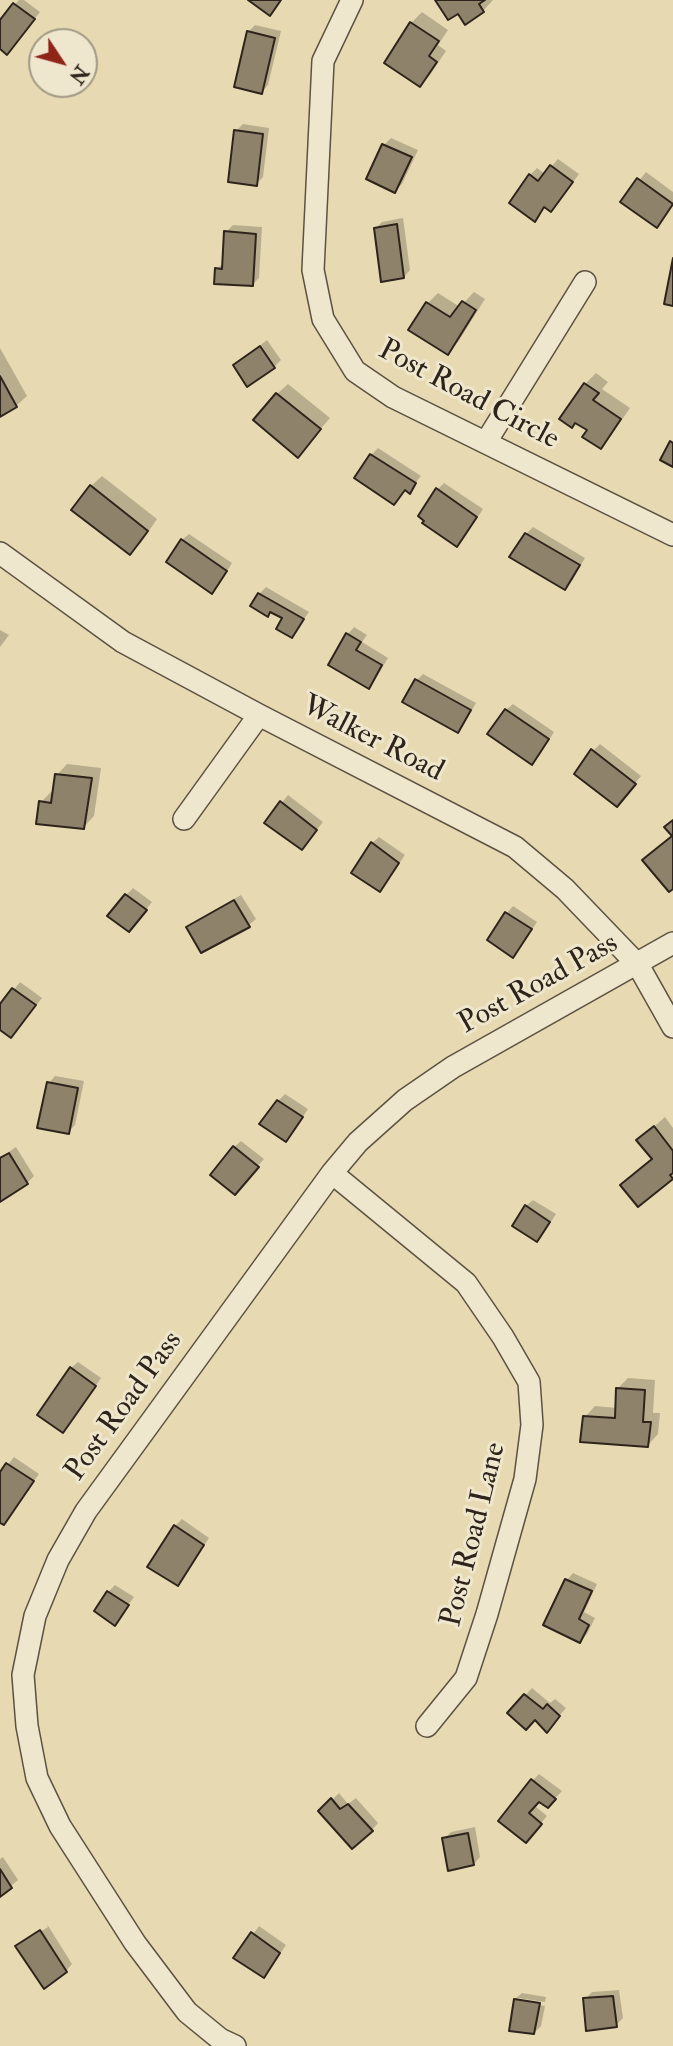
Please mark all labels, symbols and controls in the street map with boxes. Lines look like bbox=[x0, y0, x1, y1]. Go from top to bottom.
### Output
north arrow bbox=[28, 28, 98, 98]
text: N bbox=[64, 60, 93, 88]
street label: Post Road Circle bbox=[371, 333, 565, 459]
street label: Walker Road bbox=[295, 689, 449, 791]
street label: Post Road Pass bbox=[453, 927, 625, 1043]
street label: Post Road Pass bbox=[59, 1325, 191, 1489]
street label: Post Road Lane bbox=[435, 1439, 515, 1631]

